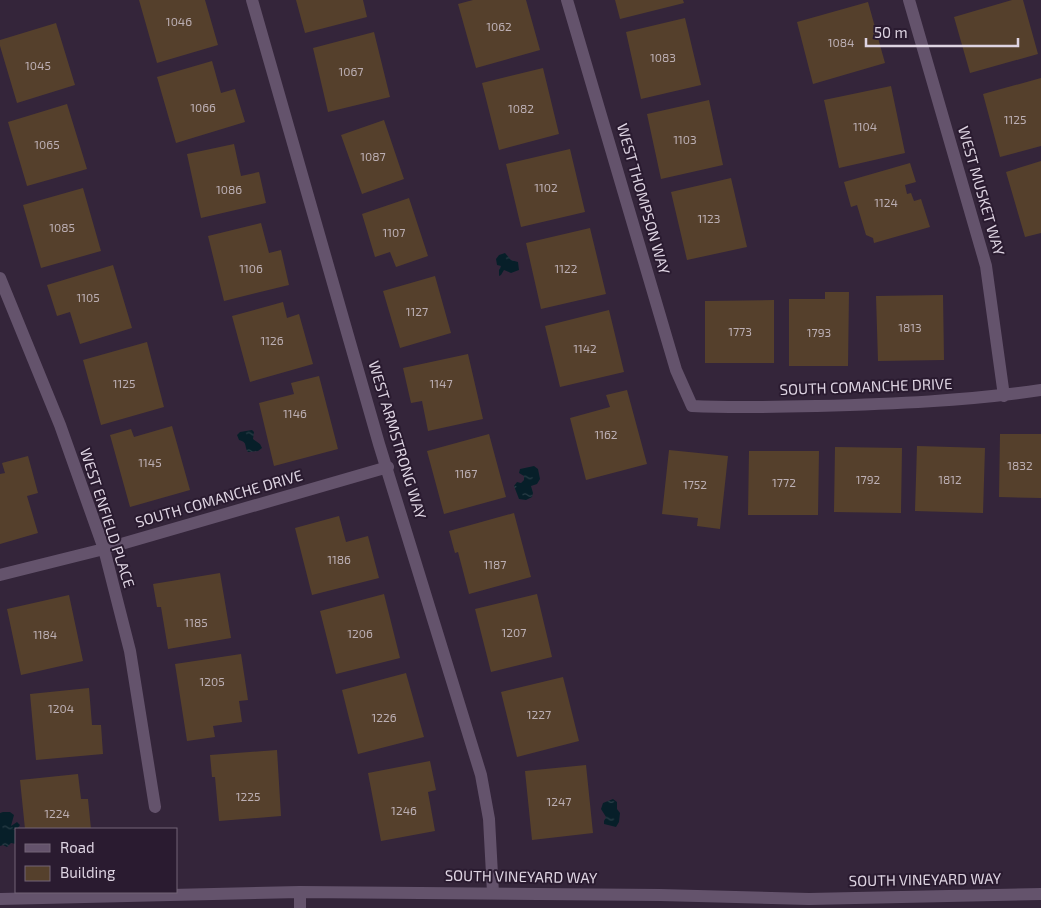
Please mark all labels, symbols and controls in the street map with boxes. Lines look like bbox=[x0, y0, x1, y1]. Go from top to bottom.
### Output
house number: 1046 bbox=[166, 14, 192, 28]
scale bar bbox=[866, 15, 1018, 47]
house number: 1062 bbox=[486, 19, 512, 33]
text: 50 m bbox=[874, 23, 908, 41]
house number: 1084 bbox=[828, 35, 854, 49]
house number: 1083 bbox=[650, 50, 676, 64]
house number: 1045 bbox=[25, 58, 51, 72]
house number: 1067 bbox=[338, 64, 364, 78]
house number: 1066 bbox=[190, 100, 216, 114]
house number: 1082 bbox=[508, 101, 534, 115]
house number: 1125 bbox=[1004, 112, 1026, 126]
house number: 1104 bbox=[853, 119, 877, 133]
street label: WEST THOMPSON WAY bbox=[614, 121, 674, 277]
street label: WEST MUSKET WAY bbox=[955, 124, 1009, 258]
house number: 1103 bbox=[673, 132, 697, 146]
house number: 1065 bbox=[34, 137, 60, 151]
house number: 1087 bbox=[360, 149, 386, 163]
house number: 1102 bbox=[534, 180, 558, 194]
house number: 1086 bbox=[216, 182, 242, 196]
house number: 1124 bbox=[874, 195, 898, 209]
house number: 1123 bbox=[698, 211, 720, 225]
house number: 1085 bbox=[49, 220, 75, 234]
house number: 1107 bbox=[383, 225, 405, 239]
house number: 1106 bbox=[239, 261, 263, 275]
house number: 1122 bbox=[554, 261, 578, 275]
house number: 1105 bbox=[76, 290, 100, 304]
house number: 1127 bbox=[406, 304, 428, 318]
house number: 1813 bbox=[898, 320, 922, 334]
house number: 1773 bbox=[728, 324, 752, 338]
house number: 1793 bbox=[807, 325, 831, 339]
house number: 1126 bbox=[260, 333, 284, 347]
house number: 1142 bbox=[573, 341, 597, 355]
street label: WEST ARMSTRONG WAY bbox=[365, 358, 431, 522]
street label: SOUTH COMANCHE DRIVE bbox=[779, 374, 953, 398]
house number: 1125 bbox=[113, 376, 135, 390]
house number: 1147 bbox=[429, 376, 453, 390]
house number: 1146 bbox=[283, 406, 307, 420]
house number: 1162 bbox=[594, 427, 618, 441]
street label: WEST ENFIELD PLACE bbox=[77, 446, 139, 590]
house number: 1145 bbox=[138, 455, 162, 469]
house number: 1832 bbox=[1007, 458, 1033, 472]
street label: SOUTH COMANCHE DRIVE bbox=[133, 466, 304, 531]
house number: 1167 bbox=[455, 466, 477, 480]
house number: 1792 bbox=[856, 472, 881, 486]
house number: 1812 bbox=[938, 472, 962, 486]
house number: 1772 bbox=[772, 475, 796, 489]
house number: 1752 bbox=[683, 477, 707, 491]
house number: 1186 bbox=[327, 552, 351, 566]
house number: 1187 bbox=[484, 557, 506, 571]
house number: 1185 bbox=[184, 615, 208, 629]
house number: 1207 bbox=[502, 625, 526, 639]
house number: 1206 bbox=[347, 626, 373, 640]
house number: 1184 bbox=[33, 627, 57, 641]
house number: 1205 bbox=[199, 674, 225, 688]
house number: 1204 bbox=[48, 701, 74, 715]
house number: 1227 bbox=[527, 707, 551, 721]
house number: 1226 bbox=[371, 710, 397, 724]
house number: 1225 bbox=[236, 789, 260, 803]
house number: 1247 bbox=[546, 794, 572, 808]
house number: 1246 bbox=[391, 803, 417, 817]
house number: 1224 bbox=[44, 806, 70, 820]
legend bbox=[15, 828, 178, 893]
text: Road bbox=[60, 838, 95, 856]
text: Building bbox=[60, 863, 116, 881]
street label: SOUTH VINEYARD WAY bbox=[445, 866, 598, 886]
street label: SOUTH VINEYARD WAY bbox=[849, 869, 1002, 889]

